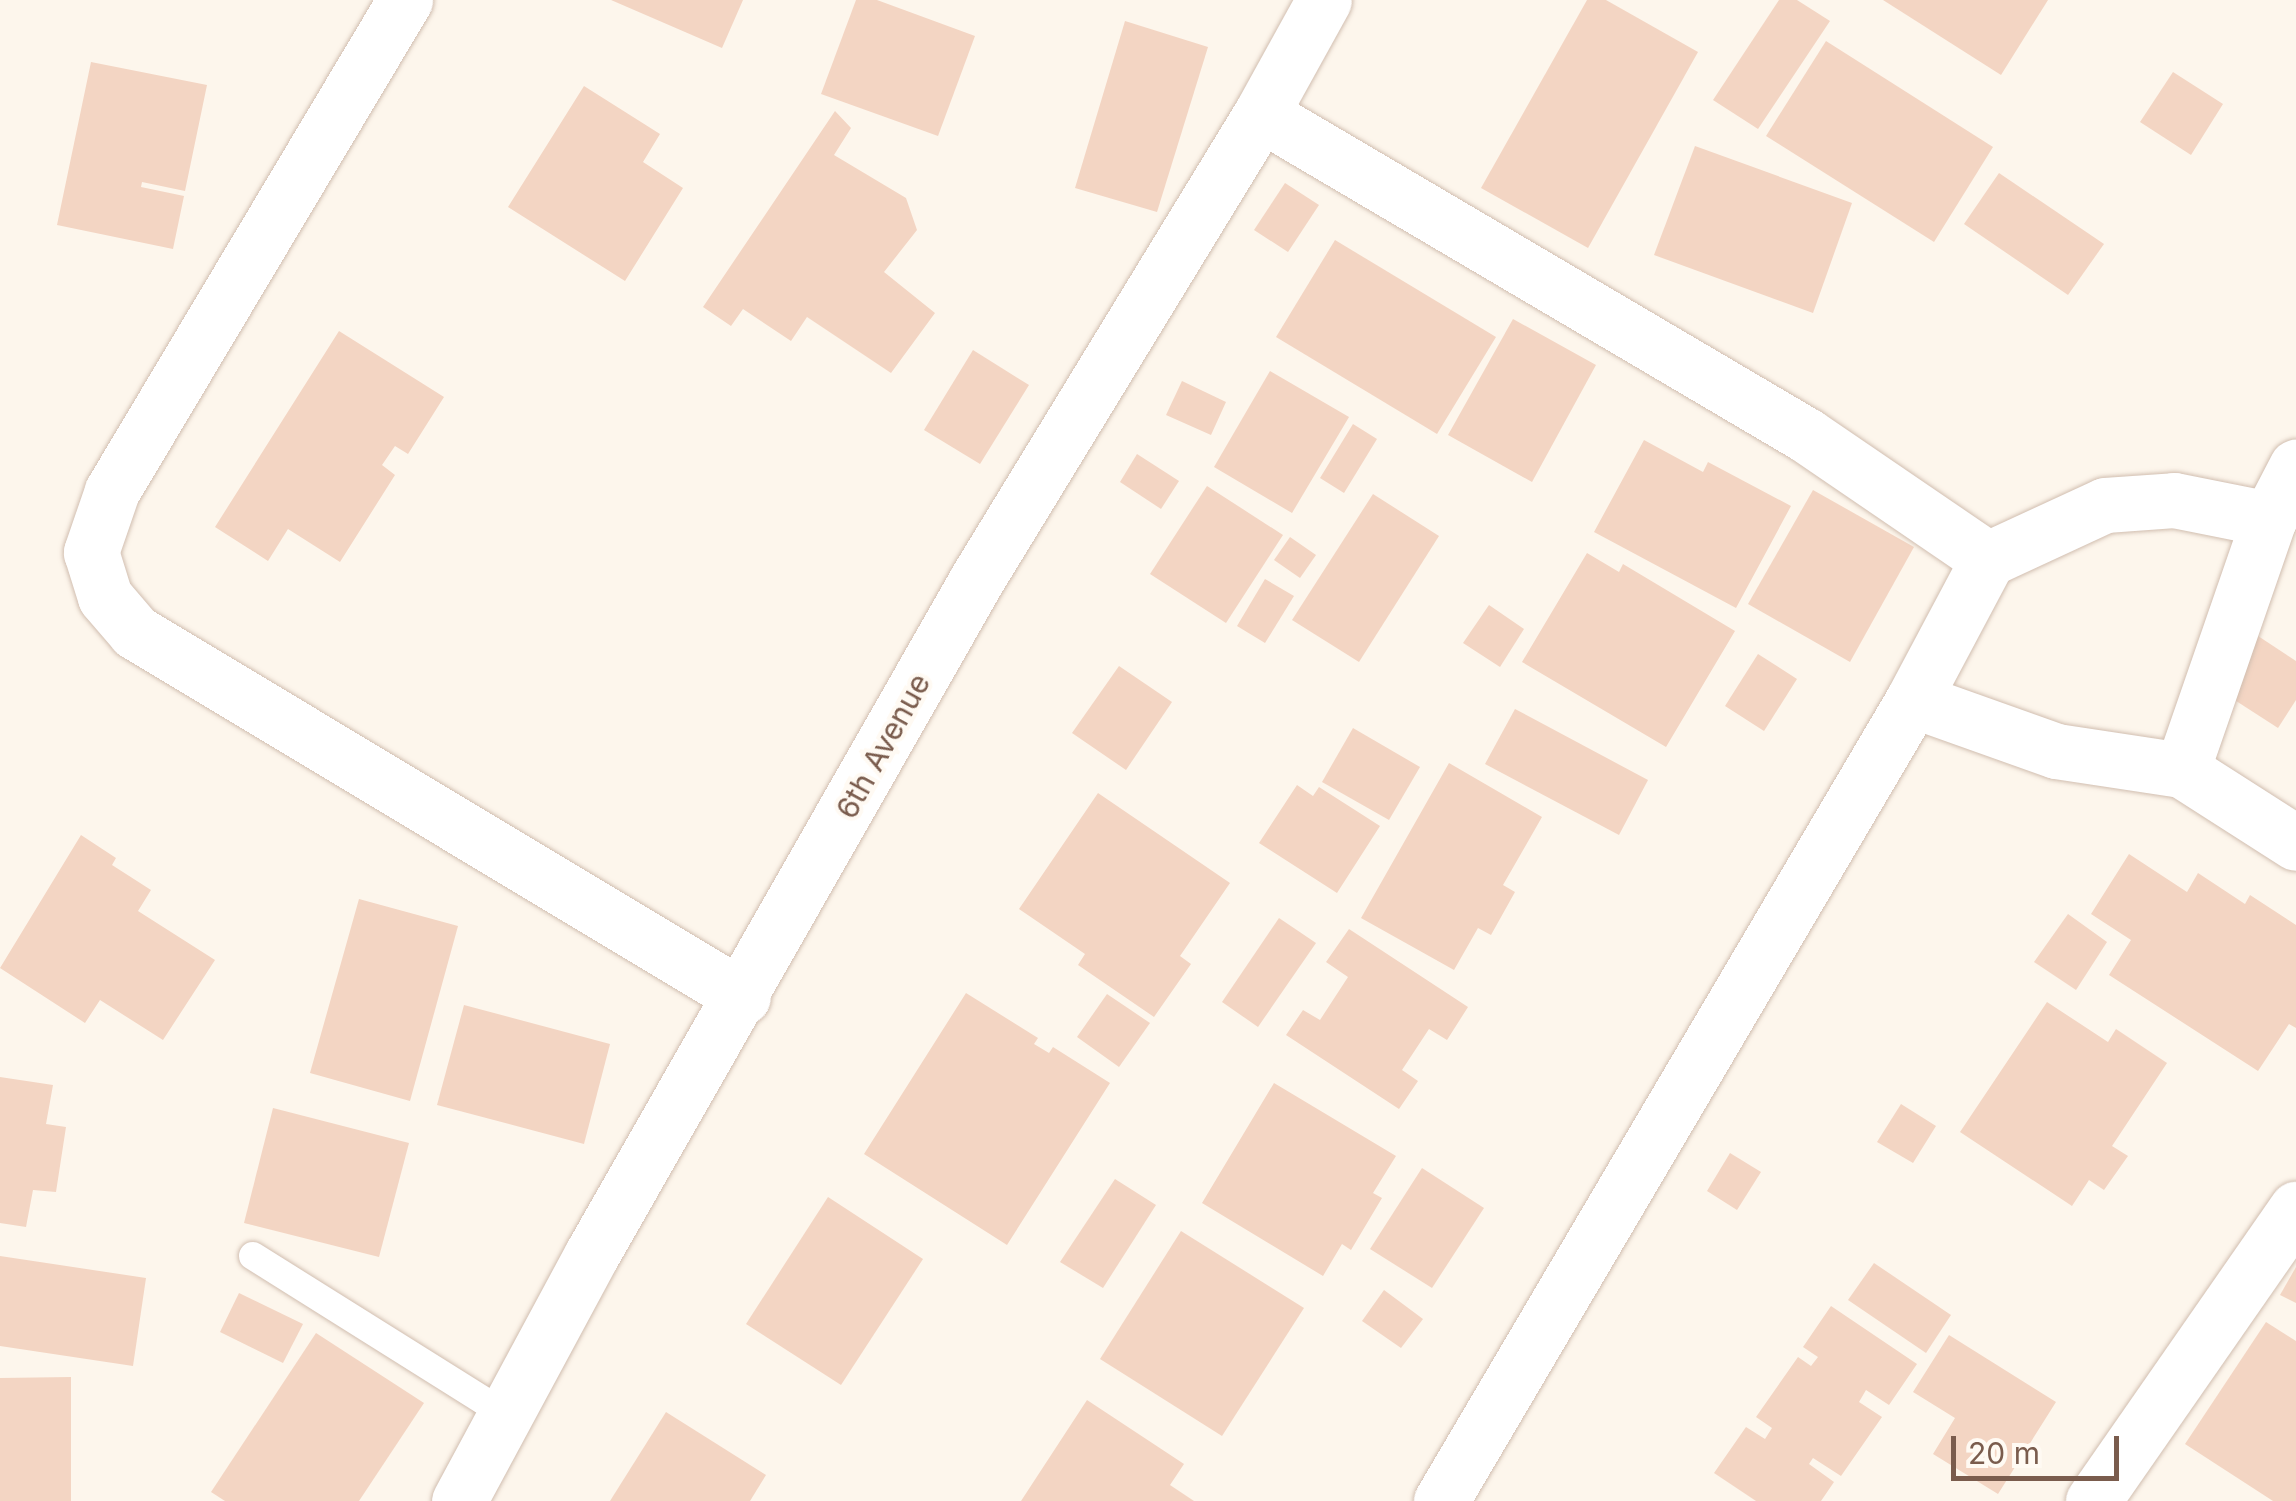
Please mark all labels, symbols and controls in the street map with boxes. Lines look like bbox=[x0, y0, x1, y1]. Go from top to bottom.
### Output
street label: 6th Avenue bbox=[828, 667, 938, 825]
scale bar bbox=[1956, 1416, 2124, 1478]
text: 20 m bbox=[1968, 1435, 2040, 1471]

